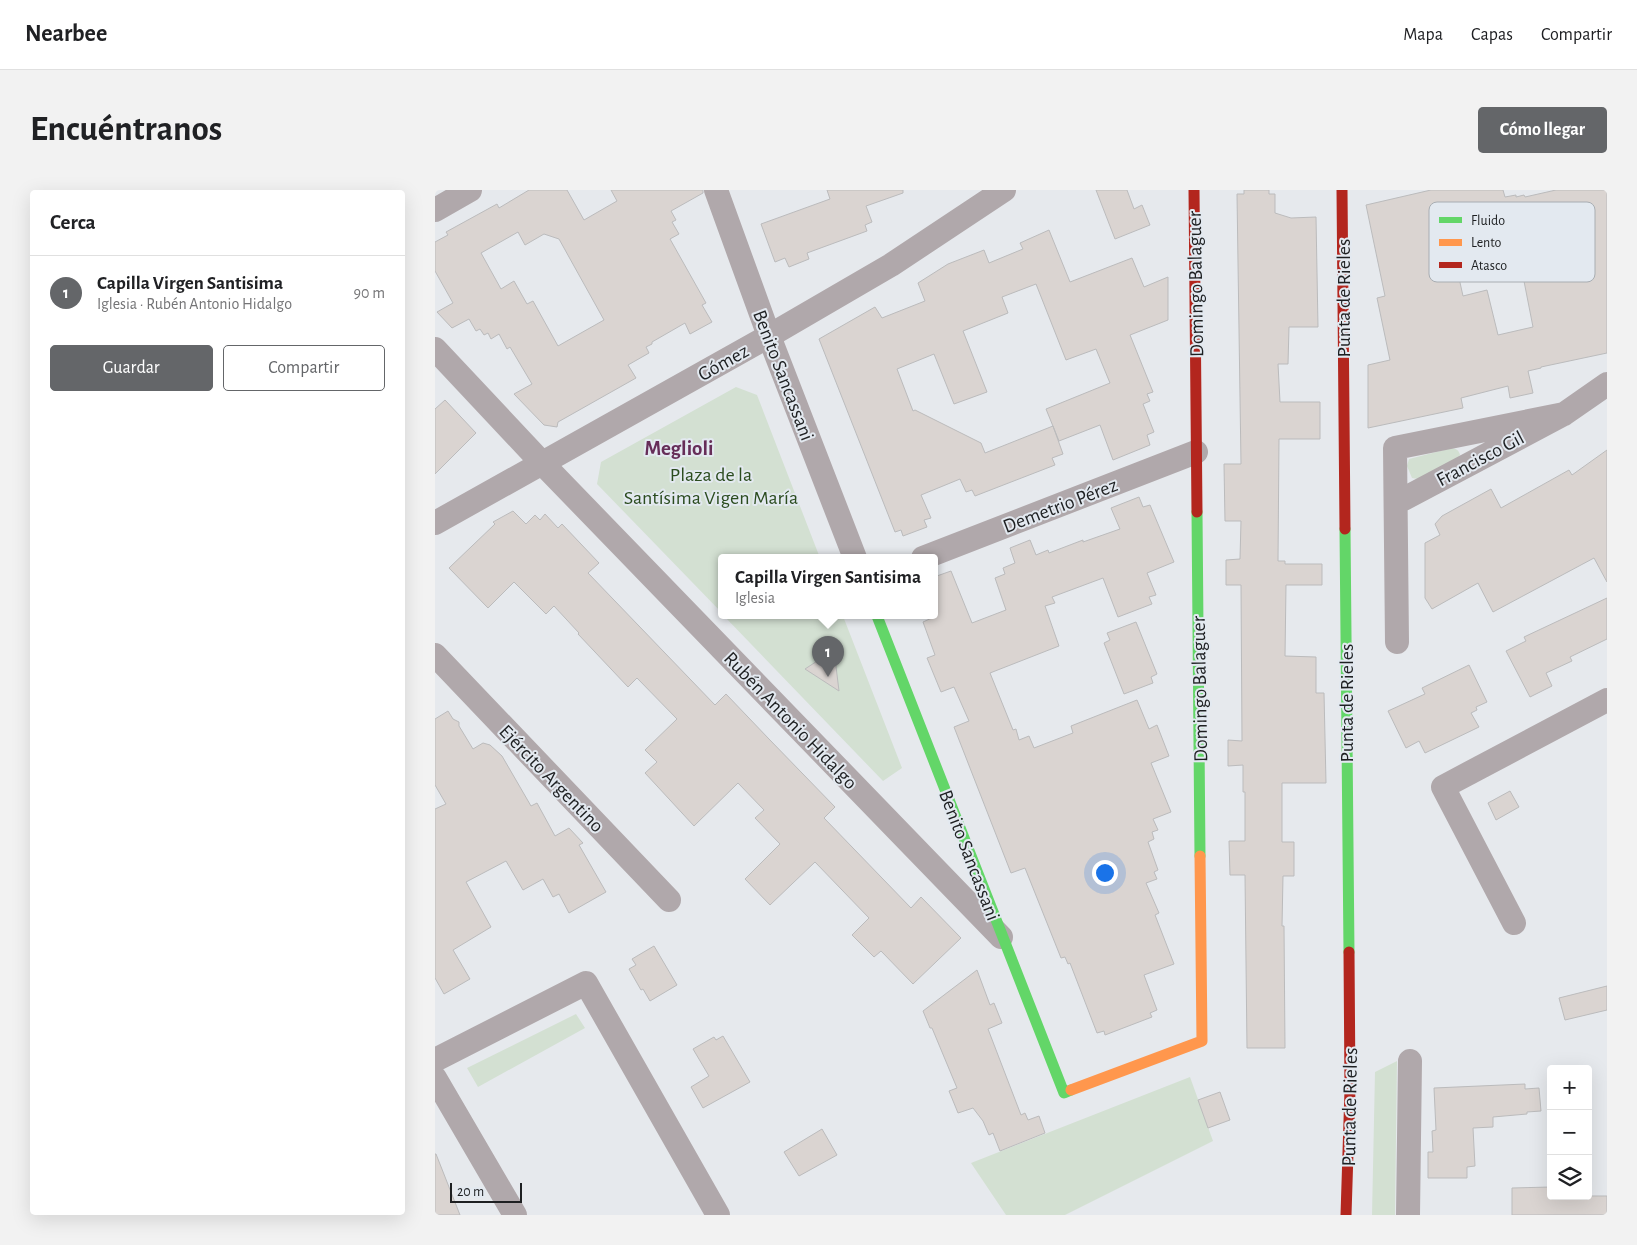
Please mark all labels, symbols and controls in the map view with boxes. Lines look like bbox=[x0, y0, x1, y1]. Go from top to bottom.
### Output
text: Nearbee bbox=[25, 22, 107, 46]
text: Mapa bbox=[1403, 26, 1443, 44]
text: Capas bbox=[1471, 26, 1513, 44]
text: Compartir bbox=[1541, 26, 1612, 44]
button: Cómo llegar bbox=[1478, 107, 1607, 153]
text: Encuéntranos bbox=[30, 112, 222, 147]
legend bbox=[1429, 202, 1595, 282]
street label: Domingo Balaguer bbox=[1185, 210, 1207, 357]
text: Cerca bbox=[50, 212, 96, 233]
text: Fluido bbox=[1471, 214, 1505, 228]
text: Lento bbox=[1471, 236, 1502, 250]
street label: Punta de Rieles bbox=[1334, 239, 1354, 357]
text: Atasco bbox=[1471, 259, 1507, 273]
text: Capilla Virgen Santisima bbox=[97, 274, 283, 293]
text: 1 bbox=[63, 285, 69, 301]
text: 90 m bbox=[354, 285, 385, 301]
text: Iglesia · Rubén Antonio Hidalgo bbox=[97, 296, 292, 312]
street label: Benito Sancassani bbox=[749, 307, 817, 443]
street label: Gómez bbox=[695, 341, 752, 385]
button: Guardar bbox=[50, 345, 213, 391]
button: Compartir bbox=[223, 345, 385, 391]
street label: Francisco Gil bbox=[1433, 427, 1528, 490]
district label: Meglioli bbox=[645, 438, 714, 459]
park label: Plaza de la Santísima Vigen María bbox=[624, 465, 798, 508]
street label: Demetrio Pérez bbox=[1000, 475, 1120, 537]
popup bbox=[718, 554, 938, 619]
text: Capilla Virgen Santisima bbox=[735, 568, 921, 587]
text: Iglesia bbox=[735, 590, 775, 606]
street label: Domingo Balaguer bbox=[1189, 615, 1211, 762]
pin: 1 bbox=[812, 636, 844, 677]
street label: Punta de Rieles bbox=[1337, 644, 1357, 762]
street label: Rubén Antonio Hidalgo bbox=[720, 648, 861, 793]
street label: Ejército Argentino bbox=[495, 721, 607, 836]
street label: Benito Sancassani bbox=[935, 787, 1003, 923]
your location bbox=[1092, 860, 1118, 886]
street label: Punta de Rieles bbox=[1339, 1047, 1361, 1167]
map controls bbox=[1547, 1065, 1592, 1200]
button: + bbox=[1547, 1065, 1592, 1110]
button: − bbox=[1547, 1110, 1592, 1155]
button: layers bbox=[1547, 1155, 1592, 1200]
scale bar bbox=[450, 1180, 523, 1203]
text: 20 m bbox=[457, 1185, 484, 1199]

